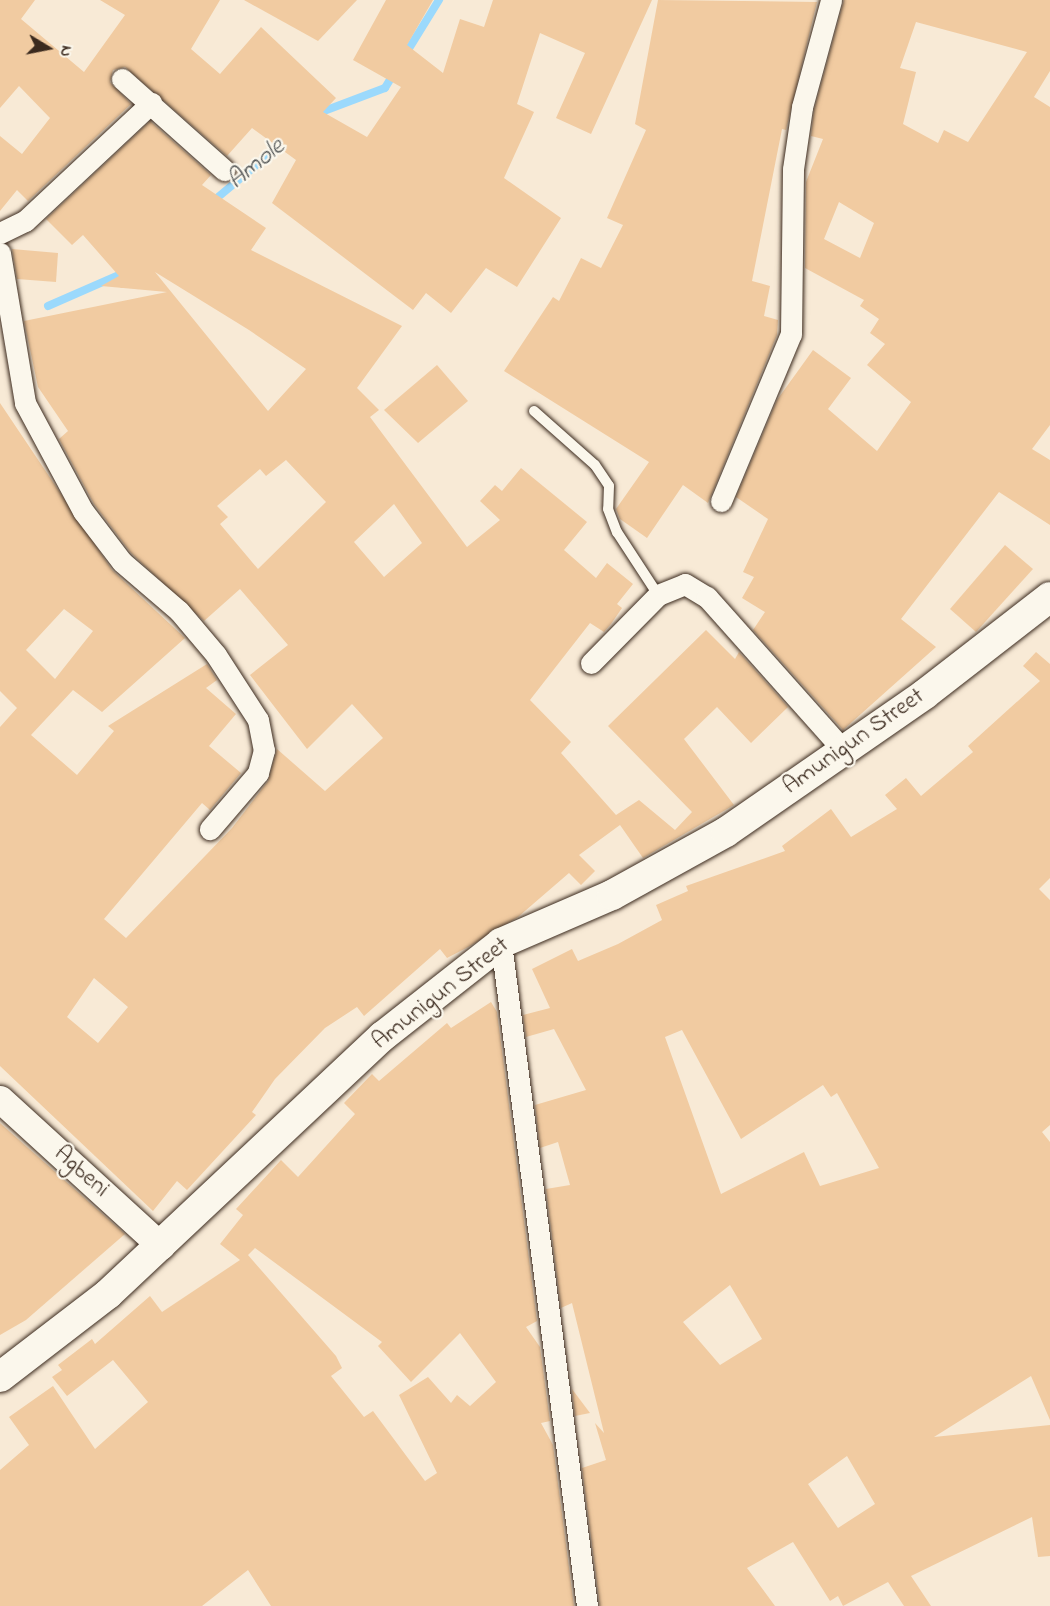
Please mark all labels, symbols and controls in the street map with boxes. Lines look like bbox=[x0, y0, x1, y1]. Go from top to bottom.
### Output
north arrow bbox=[18, 18, 78, 78]
text: N bbox=[53, 44, 78, 59]
water label: Amole bbox=[222, 132, 292, 198]
street label: Amunigun Street bbox=[778, 683, 930, 801]
street label: Amunigun Street bbox=[367, 932, 515, 1056]
street label: Agbeni bbox=[48, 1140, 114, 1204]

